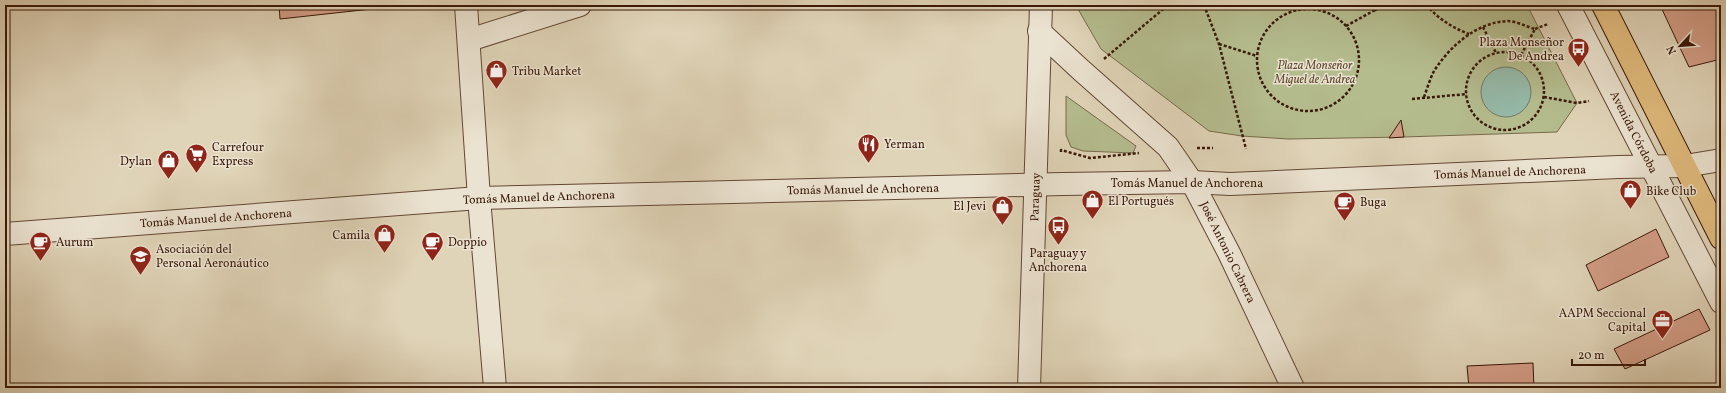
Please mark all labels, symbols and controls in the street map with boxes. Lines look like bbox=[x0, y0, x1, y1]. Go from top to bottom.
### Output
north arrow bbox=[1660, 26, 1700, 66]
place label: Plaza Monseñor De Andrea bbox=[1479, 35, 1564, 65]
bus stop icon: Plaza Monseñor De Andrea bbox=[1566, 36, 1592, 69]
text: N bbox=[1664, 43, 1681, 57]
shop icon: Tribu Market bbox=[483, 58, 509, 91]
park label: Plaza Monseñor Miguel de Andrea bbox=[1274, 58, 1356, 88]
place label: Tribu Market bbox=[512, 64, 581, 80]
street label: Avenida Córdoba bbox=[1605, 89, 1661, 176]
restaurant icon: Yerman bbox=[856, 131, 882, 164]
place label: Yerman bbox=[884, 137, 925, 153]
place label: Carrefour Express bbox=[212, 140, 264, 170]
supermarket icon: Carrefour Express bbox=[183, 141, 209, 174]
shop icon: Dylan bbox=[155, 148, 181, 181]
place label: Dylan bbox=[120, 154, 152, 170]
street label: Tomás Manuel de Anchorena bbox=[1434, 162, 1586, 184]
street label: Paraguay bbox=[1027, 172, 1045, 222]
street label: Tomás Manuel de Anchorena bbox=[1111, 176, 1263, 192]
shop icon: Bike Club bbox=[1618, 178, 1644, 211]
street label: Tomás Manuel de Anchorena bbox=[787, 181, 939, 199]
place label: Bike Club bbox=[1646, 184, 1697, 200]
street label: Tomás Manuel de Anchorena bbox=[463, 187, 615, 209]
shop icon: El Portugués bbox=[1080, 188, 1106, 221]
cafe icon: Buga bbox=[1331, 189, 1357, 222]
shop icon: El Jevi bbox=[989, 193, 1015, 226]
place label: El Portugués bbox=[1108, 194, 1174, 210]
place label: Buga bbox=[1360, 195, 1386, 211]
place label: El Jevi bbox=[953, 199, 986, 215]
street label: José Antonio Cabrera bbox=[1196, 199, 1259, 306]
street label: Tomás Manuel de Anchorena bbox=[140, 206, 293, 232]
bus stop icon: Paraguay y Anchorena bbox=[1045, 213, 1071, 246]
shop icon: Camila bbox=[372, 222, 398, 255]
place label: Camila bbox=[332, 228, 370, 244]
cafe icon: Aurum bbox=[27, 229, 53, 262]
cafe icon: Doppio bbox=[420, 229, 446, 262]
place label: Aurum bbox=[56, 235, 94, 251]
place label: Doppio bbox=[448, 235, 487, 251]
place label: Asociación del Personal Aeronáutico bbox=[156, 242, 269, 272]
school or university icon: Asociación del Personal Aeronáutico bbox=[127, 243, 153, 276]
place label: Paraguay y Anchorena bbox=[1029, 246, 1087, 276]
place label: AAPM Seccional Capital bbox=[1559, 306, 1646, 336]
office icon: AAPM Seccional Capital bbox=[1649, 307, 1675, 340]
scale bar bbox=[1572, 341, 1645, 367]
text: 20 m bbox=[1578, 348, 1605, 364]

